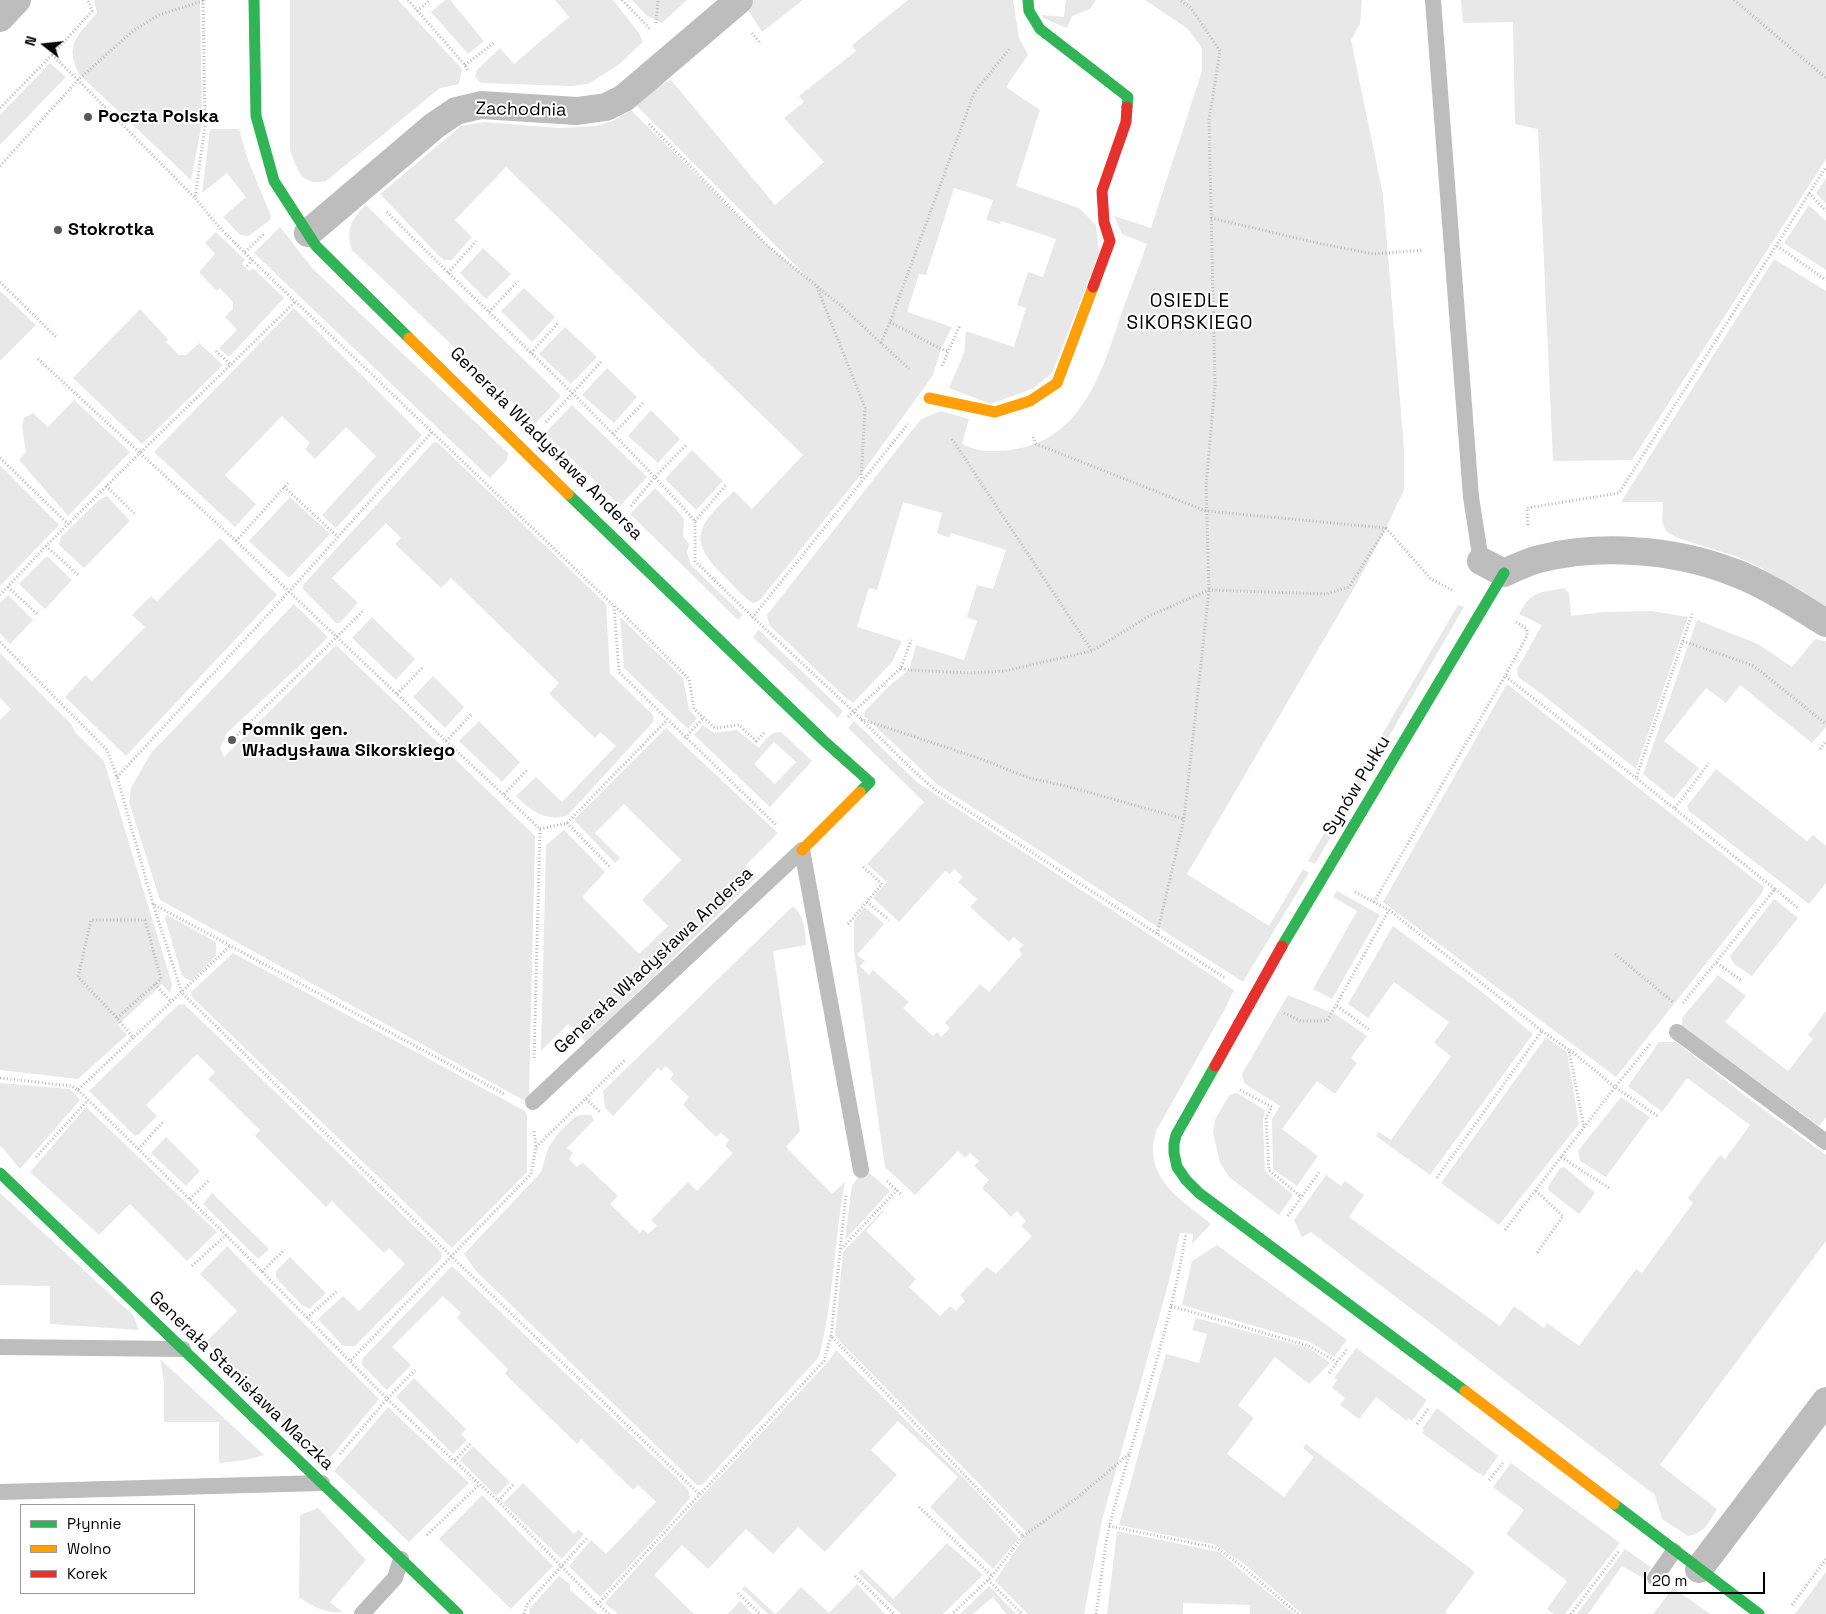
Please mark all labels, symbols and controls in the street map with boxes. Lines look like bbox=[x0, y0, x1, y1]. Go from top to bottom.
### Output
north arrow bbox=[20, 20, 70, 70]
text: N bbox=[21, 34, 41, 48]
street label: Zachodnia bbox=[475, 98, 567, 122]
place label: Poczta Polska bbox=[98, 106, 219, 128]
marker: Poczta Polska bbox=[82, 111, 94, 123]
place label: Stokrotka bbox=[68, 219, 154, 241]
marker: Stokrotka bbox=[52, 224, 64, 236]
district label: OSIEDLE SIKORSKIEGO bbox=[1125, 291, 1255, 335]
street label: Generała Władysława Andersa bbox=[445, 343, 647, 545]
place label: Pomnik gen. Władysława Sikorskiego bbox=[242, 719, 455, 762]
street label: Synów Pułku bbox=[1319, 732, 1395, 840]
marker: Pomnik gen. Władysława Sikorskiego bbox=[226, 734, 238, 746]
street label: Generała Władysława Andersa bbox=[550, 863, 758, 1059]
street label: Generała Stanisława Maczka bbox=[144, 1287, 338, 1475]
legend bbox=[20, 1504, 195, 1594]
text: Płynnie bbox=[67, 1514, 121, 1533]
text: Wolno bbox=[67, 1539, 111, 1558]
scale bar bbox=[1646, 1562, 1767, 1594]
text: Korek bbox=[67, 1564, 107, 1583]
text: 20 m bbox=[1652, 1571, 1687, 1590]

